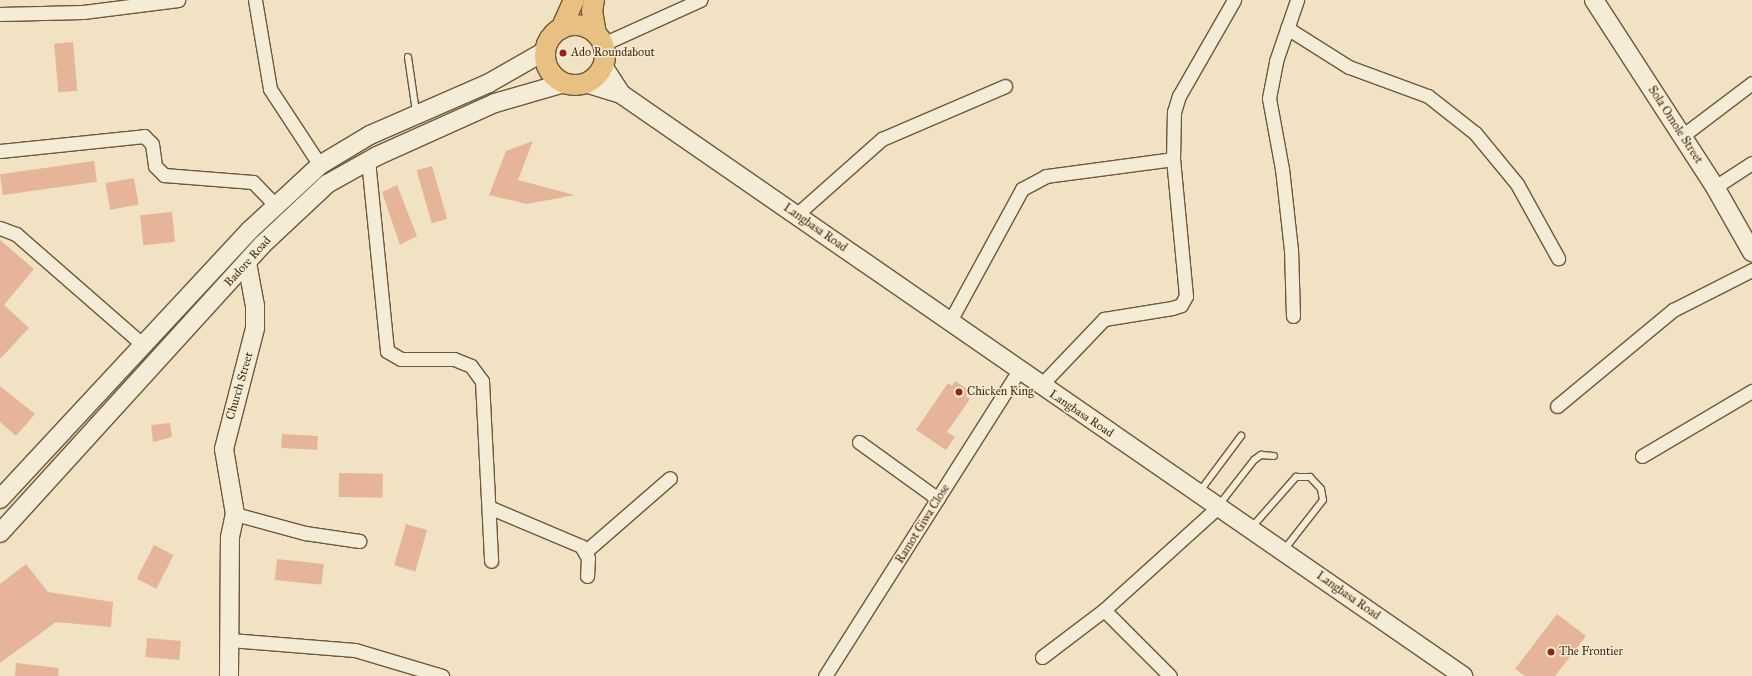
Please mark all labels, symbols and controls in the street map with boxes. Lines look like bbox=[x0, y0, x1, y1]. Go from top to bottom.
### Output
place label: Ado Roundabout bbox=[571, 46, 655, 60]
marker: Ado Roundabout bbox=[558, 48, 568, 58]
street label: Sola Omole Street bbox=[1645, 83, 1705, 167]
street label: Langbasa Road bbox=[780, 201, 850, 255]
street label: Badore Road bbox=[222, 234, 274, 290]
street label: Church Street bbox=[223, 350, 257, 422]
place label: Chicken King bbox=[967, 385, 1034, 399]
marker: Chicken King bbox=[954, 387, 964, 397]
street label: Langbasa Road bbox=[1046, 387, 1116, 441]
street label: Ramot Giwa Close bbox=[893, 482, 953, 566]
street label: Langbasa Road bbox=[1313, 569, 1383, 623]
place label: The Frontier bbox=[1559, 645, 1623, 659]
marker: The Frontier bbox=[1546, 647, 1556, 657]

